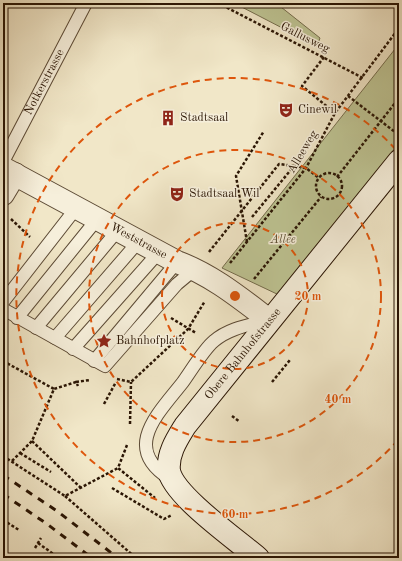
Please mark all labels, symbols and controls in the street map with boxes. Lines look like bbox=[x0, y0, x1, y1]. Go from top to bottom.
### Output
street label: Gallusweg bbox=[278, 21, 332, 56]
street label: Notkerstrasse bbox=[23, 47, 67, 117]
theatre icon: Cinewil bbox=[277, 101, 295, 119]
place label: Cinewil bbox=[298, 104, 337, 116]
building icon: Stadtsaal bbox=[159, 109, 177, 127]
place label: Stadtsaal bbox=[180, 112, 228, 124]
street label: Alleeweg bbox=[286, 128, 321, 175]
theatre icon: Stadtsaal Wil bbox=[168, 185, 186, 203]
place label: Stadtsaal Wil bbox=[189, 188, 259, 200]
street label: Weststrasse bbox=[108, 221, 169, 262]
park label: Allee bbox=[269, 234, 296, 246]
centre of rings bbox=[228, 289, 242, 303]
text: 20 m bbox=[295, 291, 322, 303]
street label: Obere Bahnhofstrasse bbox=[203, 306, 284, 402]
place icon: Bahnhofplatz bbox=[95, 332, 113, 350]
place label: Bahnhofplatz bbox=[116, 335, 185, 347]
text: 40 m bbox=[325, 394, 352, 406]
text: 60 m bbox=[222, 509, 249, 521]

